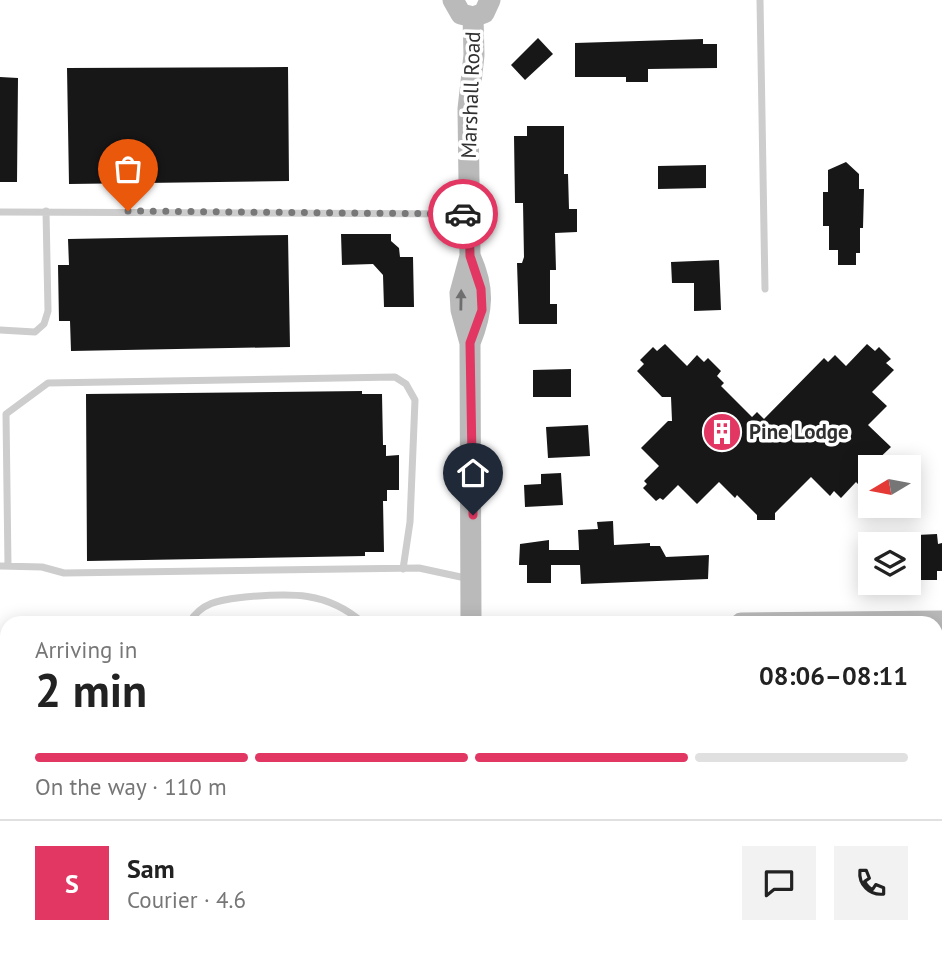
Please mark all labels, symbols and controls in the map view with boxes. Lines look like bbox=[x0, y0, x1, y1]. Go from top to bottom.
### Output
street label: Marshall Road bbox=[455, 31, 486, 159]
pin bbox=[98, 139, 158, 211]
icon: bag bbox=[109, 150, 147, 188]
courier bbox=[428, 179, 498, 249]
icon: car bbox=[444, 195, 482, 233]
one-way arrow bbox=[455, 289, 467, 311]
building icon: Pine Lodge bbox=[701, 411, 743, 453]
place label: Pine Lodge bbox=[749, 418, 849, 445]
pin bbox=[443, 443, 503, 515]
icon: home bbox=[454, 454, 492, 492]
north arrow bbox=[858, 455, 920, 518]
map controls bbox=[858, 455, 921, 595]
button: layers bbox=[858, 532, 921, 595]
text: Arriving in bbox=[35, 635, 137, 664]
text: 08:06–08:11 bbox=[759, 659, 908, 692]
text: 2 min bbox=[35, 660, 147, 720]
text: On the way · 110 m bbox=[35, 772, 227, 801]
button: chat bbox=[742, 846, 816, 920]
button: phone bbox=[834, 846, 908, 920]
text: Sam bbox=[127, 852, 175, 885]
text: S bbox=[65, 867, 79, 900]
text: Courier · 4.6 bbox=[127, 885, 246, 914]

